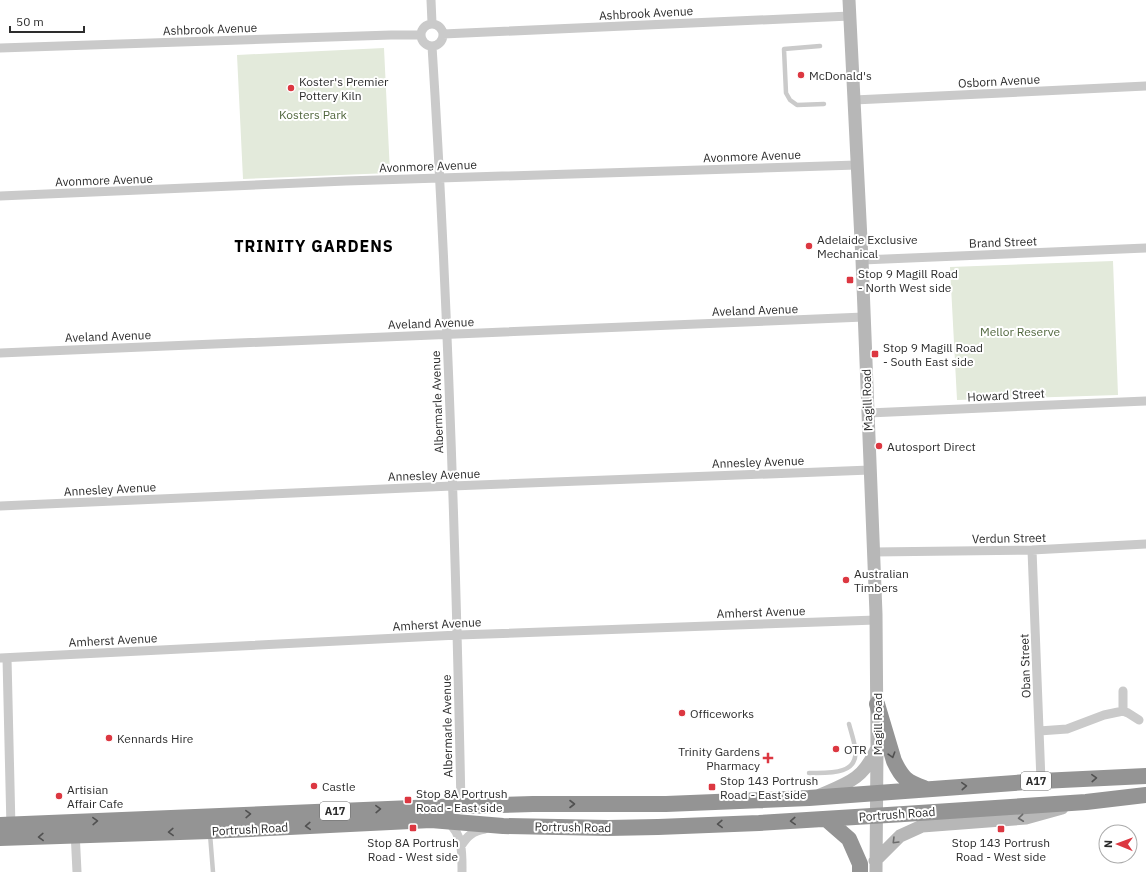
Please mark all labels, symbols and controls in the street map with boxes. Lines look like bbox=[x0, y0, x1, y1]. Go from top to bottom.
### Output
street label: Ashbrook Avenue bbox=[599, 3, 694, 23]
scale bar bbox=[10, 8, 84, 34]
text: 50 m bbox=[16, 14, 44, 29]
street label: Ashbrook Avenue bbox=[163, 20, 258, 38]
place label: McDonald's bbox=[809, 68, 872, 83]
marker: McDonald's bbox=[796, 70, 806, 80]
street label: Osborn Avenue bbox=[958, 71, 1041, 91]
place label: Koster's Premier Pottery Kiln bbox=[299, 74, 389, 103]
marker: Koster's Premier Pottery Kiln bbox=[286, 83, 296, 93]
park label: Kosters Park bbox=[279, 107, 348, 122]
street label: Avonmore Avenue bbox=[703, 147, 802, 165]
street label: Avonmore Avenue bbox=[379, 157, 478, 175]
street label: Avonmore Avenue bbox=[55, 171, 154, 189]
place label: Adelaide Exclusive Mechanical bbox=[817, 232, 918, 261]
street label: Brand Street bbox=[969, 233, 1037, 251]
district label: TRINITY GARDENS bbox=[234, 236, 394, 256]
marker: Adelaide Exclusive Mechanical bbox=[804, 241, 814, 251]
place label: Stop 9 Magill Road - North West side bbox=[858, 266, 958, 295]
marker: Stop 9 Magill Road - North West side bbox=[845, 275, 855, 285]
street label: Aveland Avenue bbox=[712, 301, 799, 319]
street label: Aveland Avenue bbox=[388, 314, 475, 332]
park label: Mellor Reserve bbox=[980, 324, 1061, 339]
street label: Aveland Avenue bbox=[65, 327, 152, 345]
place label: Stop 9 Magill Road - South East side bbox=[883, 340, 983, 369]
marker: Stop 9 Magill Road - South East side bbox=[870, 349, 880, 359]
street label: Albermarle Avenue bbox=[428, 350, 446, 454]
street label: Magill Road bbox=[858, 369, 876, 431]
street label: Howard Street bbox=[967, 385, 1045, 405]
place label: Autosport Direct bbox=[887, 439, 976, 454]
marker: Autosport Direct bbox=[874, 441, 884, 451]
street label: Annesley Avenue bbox=[712, 453, 805, 471]
street label: Annesley Avenue bbox=[388, 466, 481, 484]
street label: Annesley Avenue bbox=[63, 479, 157, 499]
street label: Verdun Street bbox=[972, 530, 1046, 546]
place label: Australian Timbers bbox=[854, 566, 909, 595]
marker: Australian Timbers bbox=[841, 575, 851, 585]
street label: Amherst Avenue bbox=[716, 603, 806, 621]
street label: Amherst Avenue bbox=[392, 614, 482, 634]
street label: Amherst Avenue bbox=[68, 630, 158, 650]
street label: Oban Street bbox=[1016, 634, 1034, 698]
street label: Albermarle Avenue bbox=[439, 674, 455, 778]
street label: Magill Road bbox=[870, 693, 885, 755]
place label: Officeworks bbox=[690, 706, 754, 721]
marker: Officeworks bbox=[677, 708, 687, 718]
place label: Kennards Hire bbox=[117, 731, 194, 746]
marker: Kennards Hire bbox=[104, 733, 114, 743]
place label: OTR bbox=[844, 742, 867, 757]
place label: Trinity Gardens Pharmacy bbox=[678, 744, 760, 773]
marker: OTR bbox=[831, 744, 841, 754]
one-way arrow bbox=[887, 751, 896, 758]
marker: Trinity Gardens Pharmacy bbox=[763, 753, 773, 763]
road number: A17 bbox=[1021, 772, 1051, 790]
place label: Stop 143 Portrush Road - East side bbox=[720, 773, 818, 802]
one-way arrow bbox=[1091, 774, 1097, 783]
place label: Castle bbox=[322, 779, 356, 794]
marker: Castle bbox=[309, 781, 319, 791]
place label: Artisian Affair Cafe bbox=[67, 782, 124, 811]
marker: Stop 143 Portrush Road - East side bbox=[707, 782, 717, 792]
one-way arrow bbox=[961, 782, 967, 791]
place label: Stop 8A Portrush Road - East side bbox=[416, 786, 508, 815]
marker: Artisian Affair Cafe bbox=[54, 791, 64, 801]
marker: Stop 8A Portrush Road - East side bbox=[403, 795, 413, 805]
one-way arrow bbox=[569, 800, 575, 808]
road number: A17 bbox=[320, 802, 350, 820]
street label: Portrush Road bbox=[858, 804, 936, 824]
one-way arrow bbox=[375, 805, 381, 813]
one-way arrow bbox=[245, 810, 251, 819]
one-way arrow bbox=[1018, 813, 1024, 822]
one-way arrow bbox=[790, 816, 796, 825]
one-way arrow bbox=[92, 817, 98, 825]
street label: Portrush Road bbox=[535, 819, 611, 835]
street label: Portrush Road bbox=[211, 820, 289, 838]
one-way arrow bbox=[717, 820, 723, 829]
one-way arrow bbox=[305, 822, 311, 830]
marker: Stop 8A Portrush Road - West side bbox=[408, 823, 418, 833]
marker: Stop 143 Portrush Road - West side bbox=[996, 824, 1006, 834]
north arrow bbox=[1098, 824, 1138, 864]
one-way arrow bbox=[168, 828, 174, 836]
one-way arrow bbox=[38, 833, 44, 841]
place label: Stop 8A Portrush Road - West side bbox=[367, 835, 459, 864]
place label: Stop 143 Portrush Road - West side bbox=[952, 835, 1050, 864]
one-way arrow bbox=[892, 836, 900, 844]
text: N bbox=[1101, 840, 1115, 848]

